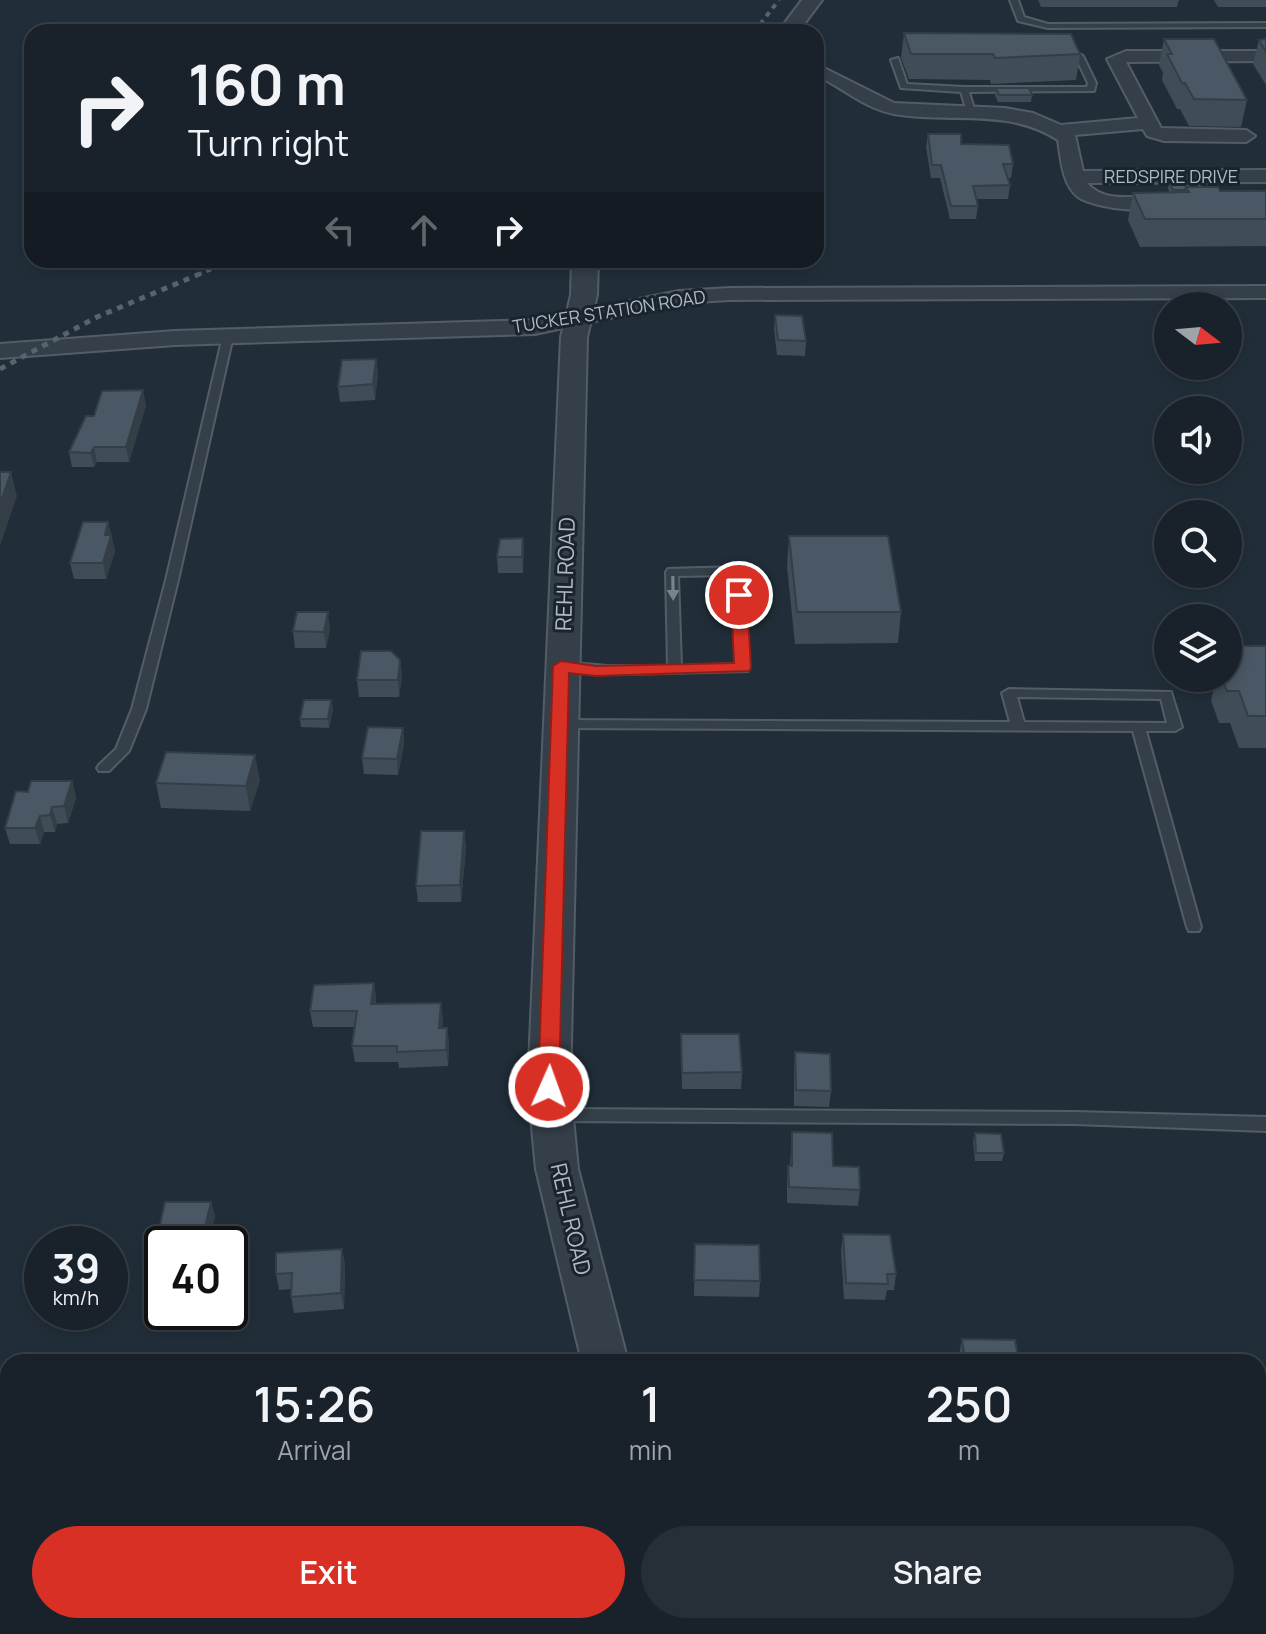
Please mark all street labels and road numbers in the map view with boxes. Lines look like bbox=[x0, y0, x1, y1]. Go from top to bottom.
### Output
street label: REDSPIRE DRIVE bbox=[1104, 164, 1238, 188]
street label: TUCKER STATION ROAD bbox=[510, 284, 707, 338]
street label: REHL ROAD bbox=[548, 516, 582, 632]
street label: REHL ROAD bbox=[544, 1160, 598, 1278]

